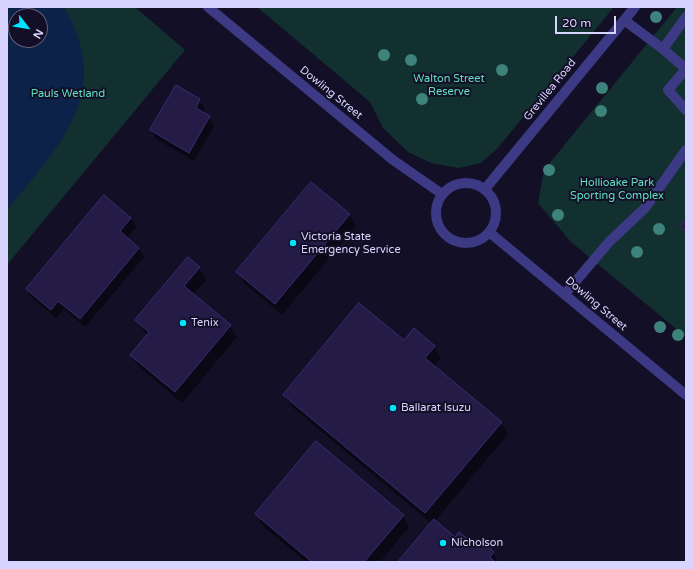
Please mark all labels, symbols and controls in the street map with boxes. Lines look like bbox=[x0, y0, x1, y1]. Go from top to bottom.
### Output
north arrow bbox=[8, 8, 48, 48]
scale bar bbox=[557, 8, 618, 34]
text: 20 m bbox=[562, 16, 591, 30]
text: N bbox=[30, 27, 46, 41]
street label: Grevillea Road bbox=[521, 57, 579, 123]
street label: Dowling Street bbox=[297, 64, 365, 122]
park label: Walton Street Reserve bbox=[413, 72, 485, 98]
park label: Pauls Wetland bbox=[31, 87, 105, 101]
park label: Hollioake Park Sporting Complex bbox=[570, 176, 664, 202]
place label: Victoria State Emergency Service bbox=[301, 230, 401, 256]
marker: Victoria State Emergency Service bbox=[288, 238, 298, 248]
street label: Dowling Street bbox=[562, 274, 630, 334]
place label: Tenix bbox=[191, 316, 219, 330]
marker: Tenix bbox=[178, 318, 188, 328]
place label: Ballarat Isuzu bbox=[401, 401, 471, 415]
marker: Ballarat Isuzu bbox=[388, 403, 398, 413]
place label: Nicholson bbox=[451, 536, 503, 550]
marker: Nicholson bbox=[438, 538, 448, 548]

